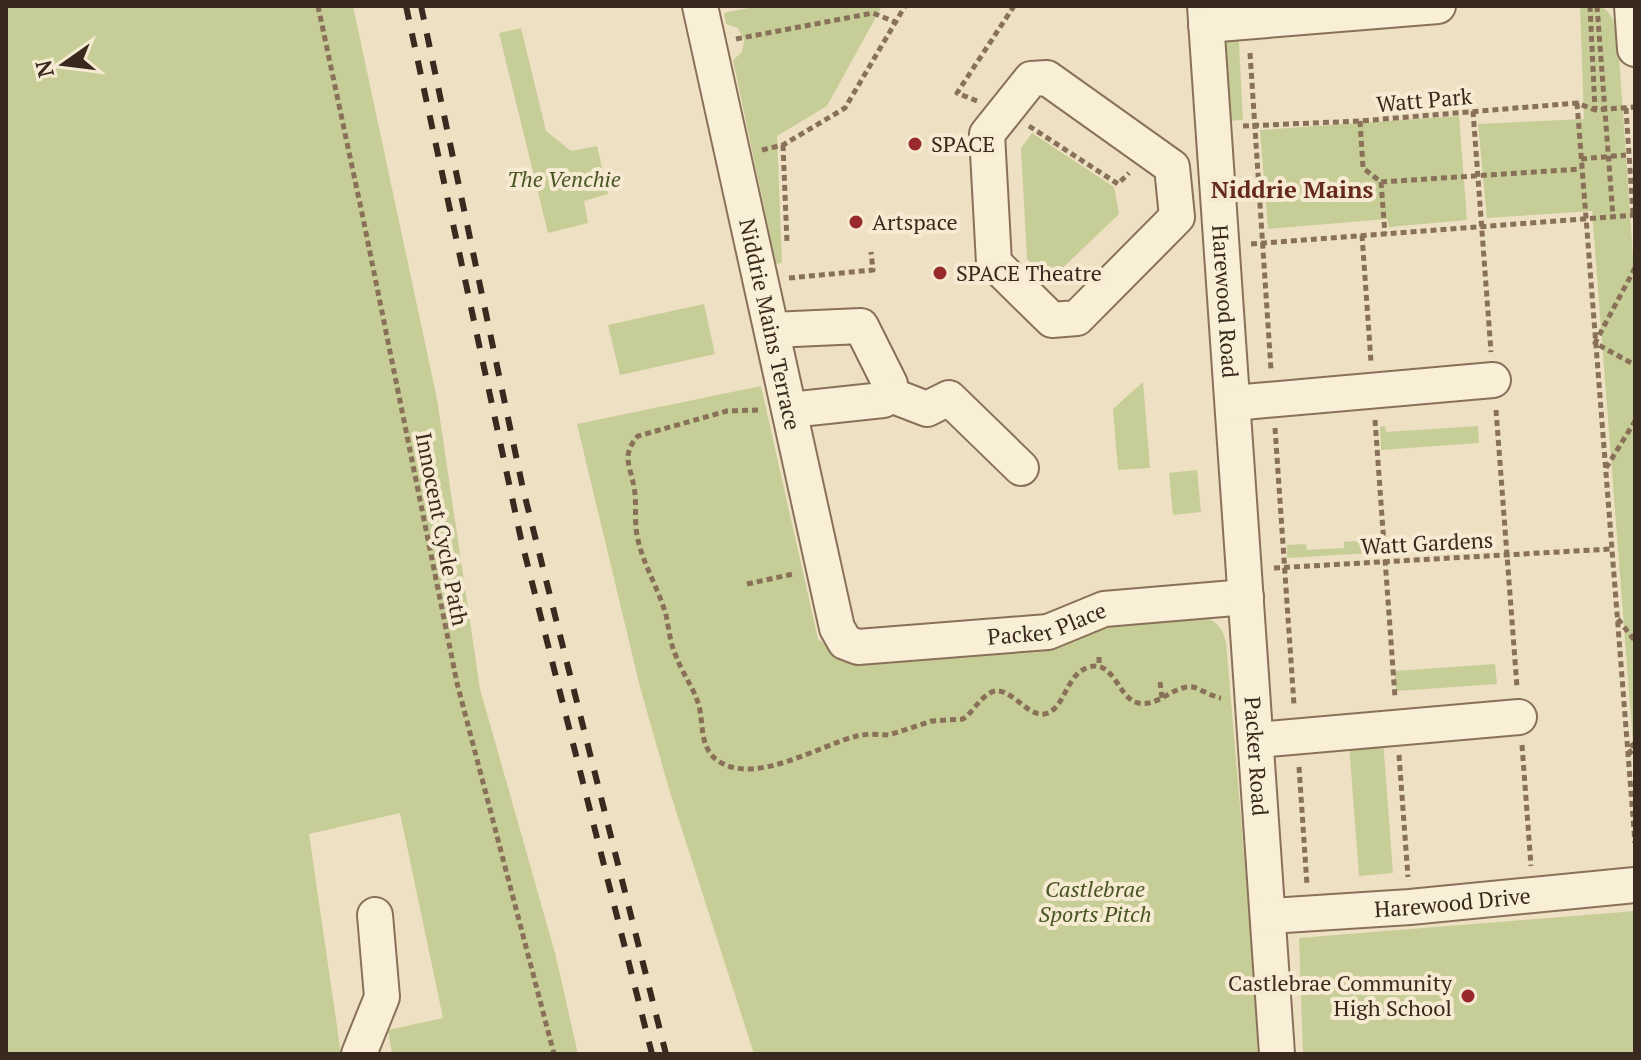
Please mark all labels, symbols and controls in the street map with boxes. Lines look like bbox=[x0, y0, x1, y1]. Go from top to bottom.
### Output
north arrow bbox=[24, 24, 104, 104]
text: N bbox=[28, 57, 60, 81]
street label: Watt Park bbox=[1375, 81, 1474, 118]
place label: SPACE bbox=[931, 129, 995, 158]
marker: SPACE bbox=[906, 135, 924, 153]
park label: The Venchie bbox=[507, 164, 621, 193]
district label: Niddrie Mains bbox=[1211, 173, 1373, 205]
place label: Artspace bbox=[872, 207, 958, 236]
marker: Artspace bbox=[847, 213, 865, 231]
street label: Niddrie Mains Terrace bbox=[733, 216, 808, 433]
street label: Harewood Road bbox=[1206, 224, 1246, 379]
place label: SPACE Theatre bbox=[956, 258, 1102, 287]
marker: SPACE Theatre bbox=[931, 264, 949, 282]
street label: Innocent Cycle Path bbox=[410, 430, 475, 628]
street label: Watt Gardens bbox=[1360, 525, 1494, 560]
street label: Packer Place bbox=[986, 595, 1110, 651]
street label: Packer Road bbox=[1238, 696, 1276, 817]
park label: Castlebrae Sports Pitch bbox=[1039, 874, 1151, 928]
street label: Harewood Drive bbox=[1373, 880, 1532, 923]
place label: Castlebrae Community High School bbox=[1228, 968, 1453, 1022]
marker: Castlebrae Community High School bbox=[1459, 987, 1477, 1005]

